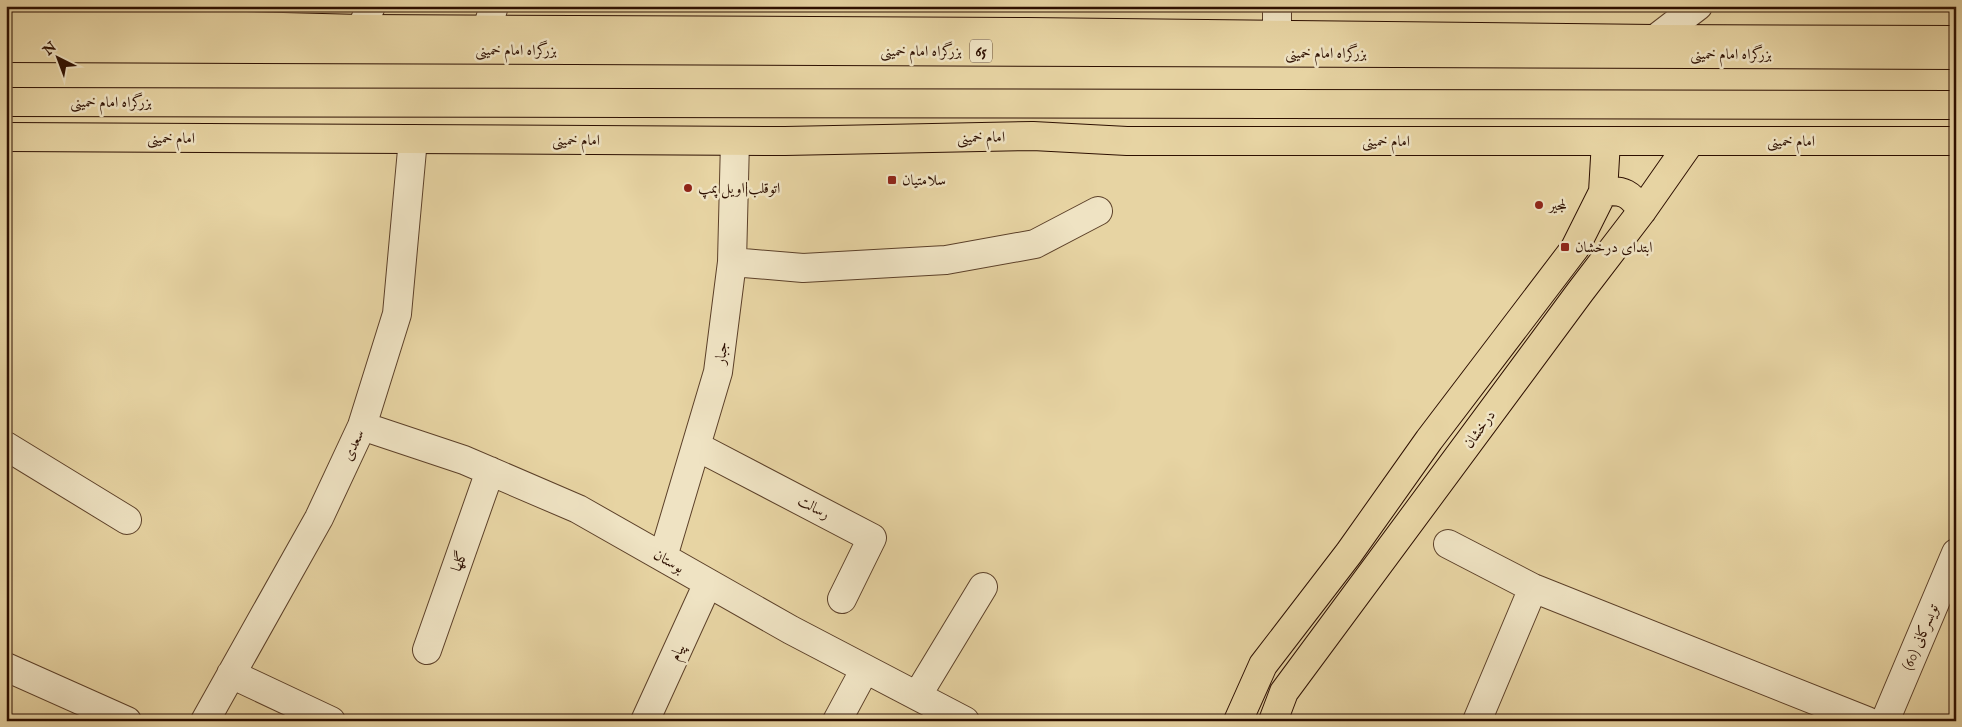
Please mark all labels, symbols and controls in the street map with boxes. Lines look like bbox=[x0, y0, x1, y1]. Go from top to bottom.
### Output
north arrow bbox=[32, 32, 82, 82]
text: N bbox=[39, 38, 60, 60]
street label: بزرگراه امام خمینی bbox=[475, 40, 557, 63]
road number: 65 bbox=[970, 40, 992, 62]
street label: بزرگراه امام خمینی bbox=[880, 41, 962, 64]
street label: بزرگراه امام خمینی bbox=[1285, 43, 1367, 66]
street label: بزرگراه امام خمینی bbox=[1690, 44, 1772, 67]
street label: بزرگراه امام خمینی bbox=[70, 92, 152, 115]
street label: امام خمینی bbox=[957, 128, 1005, 150]
street label: امام خمینی bbox=[147, 129, 195, 151]
street label: امام خمینی bbox=[552, 131, 600, 153]
street label: امام خمینی bbox=[1362, 132, 1410, 154]
street label: امام خمینی bbox=[1767, 132, 1815, 154]
place label: سلامتیان bbox=[902, 171, 946, 190]
marker: سلامتیان bbox=[886, 174, 898, 186]
place label: اتوقلب|اویل پمپ bbox=[698, 179, 780, 199]
marker: اتوقلب|اویل پمپ bbox=[682, 182, 694, 194]
place label: لمجیر bbox=[1547, 196, 1567, 215]
marker: لمجیر bbox=[1533, 199, 1545, 211]
place label: ابتدای درخشان bbox=[1575, 238, 1653, 257]
marker: ابتدای درخشان bbox=[1559, 241, 1571, 253]
street label: جبار bbox=[710, 341, 732, 368]
street label: درخشان bbox=[1459, 406, 1500, 452]
street label: سعدی bbox=[338, 426, 369, 464]
street label: رسالت bbox=[794, 491, 833, 524]
street label: بوستان bbox=[650, 545, 688, 578]
street label: گلها bbox=[447, 548, 472, 574]
street label: تویسرکانی (60) bbox=[1898, 601, 1943, 673]
street label: پیام bbox=[665, 640, 692, 665]

